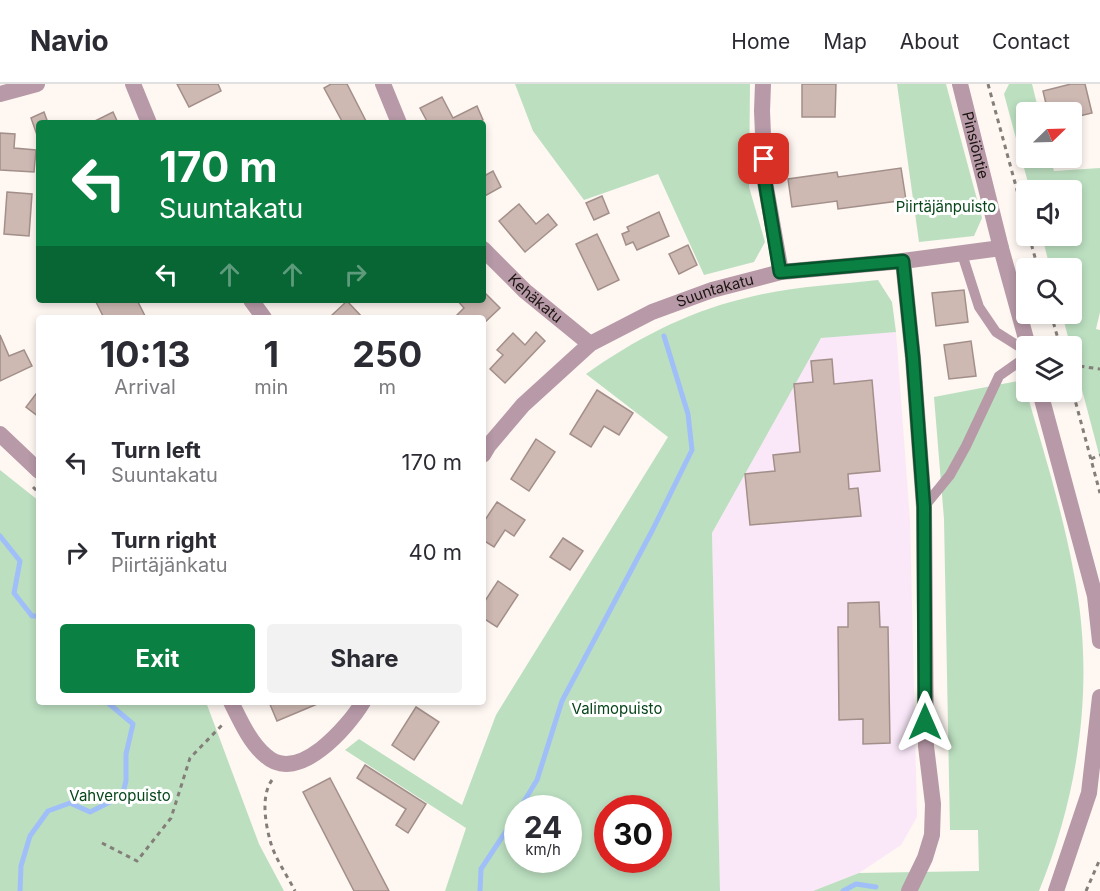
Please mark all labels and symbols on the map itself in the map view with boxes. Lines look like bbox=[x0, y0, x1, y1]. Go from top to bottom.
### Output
north arrow bbox=[1016, 102, 1082, 168]
street label: Pinsiöntie bbox=[958, 109, 993, 181]
pin bbox=[738, 133, 789, 184]
park label: Piirtäjänpuisto bbox=[896, 197, 996, 216]
street label: Kehäkatu bbox=[504, 269, 567, 327]
street label: Suuntakatu bbox=[673, 270, 756, 311]
position arrow bbox=[893, 690, 957, 754]
park label: Valimopuisto bbox=[572, 699, 662, 718]
park label: Vahveropuisto bbox=[69, 786, 171, 805]
speed limit sign: 30 bbox=[594, 795, 672, 873]

